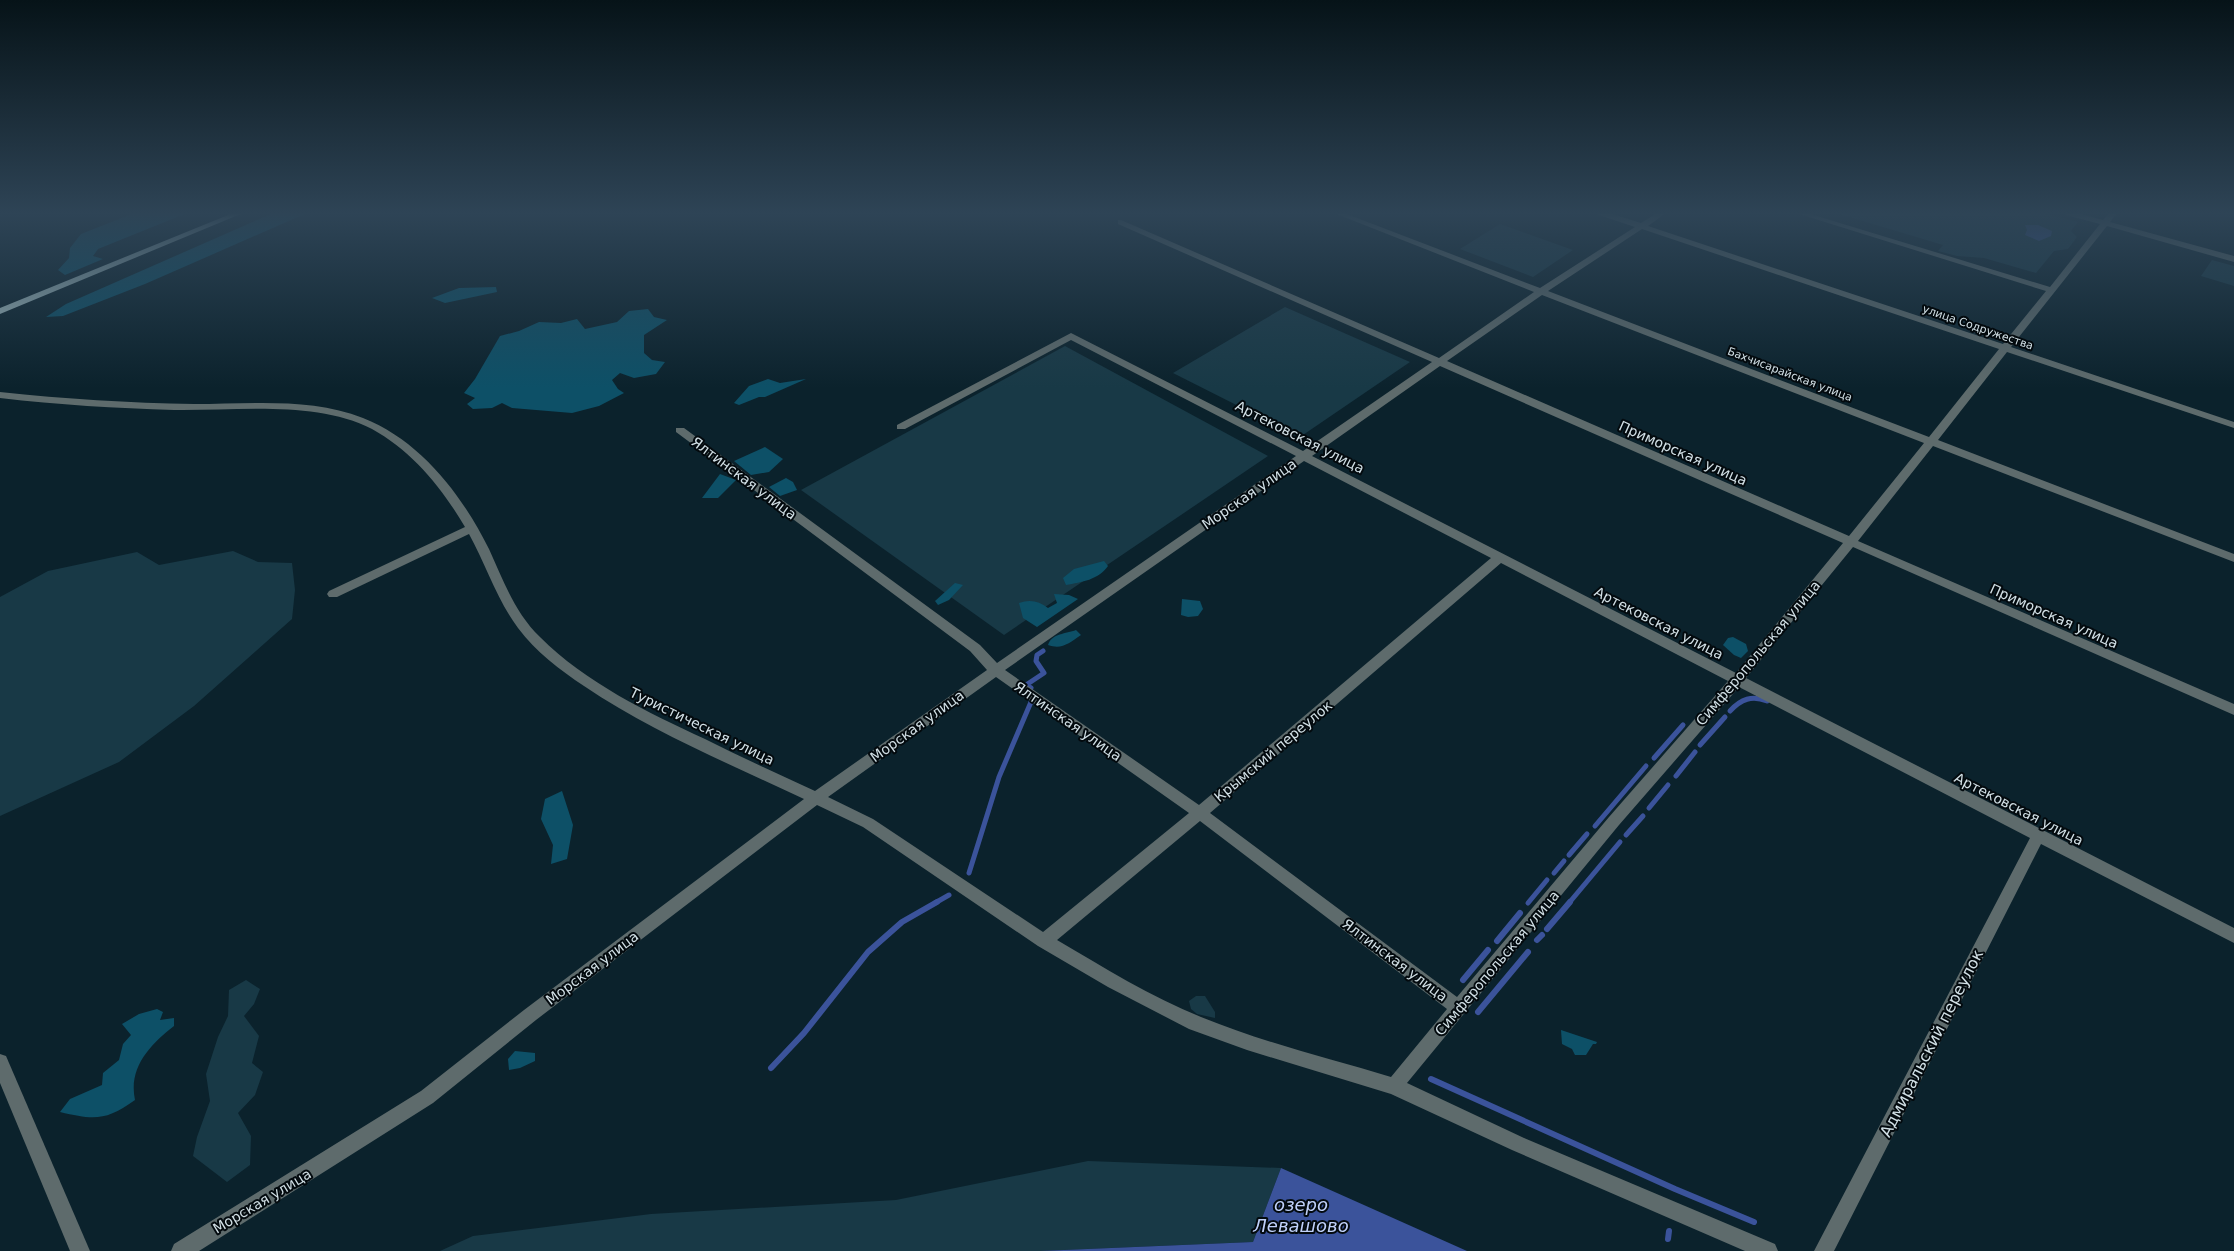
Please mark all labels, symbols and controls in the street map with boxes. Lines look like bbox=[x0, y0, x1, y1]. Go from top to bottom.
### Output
street label: улица Содружества bbox=[1921, 302, 2035, 353]
street label: Бахчисарайская улица bbox=[1726, 345, 1854, 404]
street label: Артековская улица bbox=[1233, 398, 1367, 476]
street label: Приморская улица bbox=[1616, 418, 1750, 488]
street label: Ялтинская улица bbox=[688, 433, 800, 523]
street label: Морская улица bbox=[1199, 455, 1299, 533]
street label: Симферопольская улица bbox=[1693, 577, 1823, 729]
street label: Приморская улица bbox=[1987, 581, 2121, 651]
street label: Артековская улица bbox=[1592, 584, 1726, 662]
street label: Ялтинская улица bbox=[1011, 678, 1125, 764]
street label: Туристическая улица bbox=[626, 684, 777, 768]
street label: Морская улица bbox=[867, 687, 967, 765]
street label: Крымский переулок bbox=[1211, 697, 1335, 805]
street label: Артековская улица bbox=[1952, 770, 2086, 848]
street label: Симферопольская улица bbox=[1432, 887, 1562, 1039]
street label: Ялтинская улица bbox=[1339, 915, 1451, 1005]
street label: Морская улица bbox=[543, 928, 641, 1008]
street label: Адмиральский переулок bbox=[1876, 946, 1987, 1140]
street label: Морская улица bbox=[210, 1165, 314, 1237]
water label: озеро Левашово bbox=[1252, 1194, 1349, 1236]

